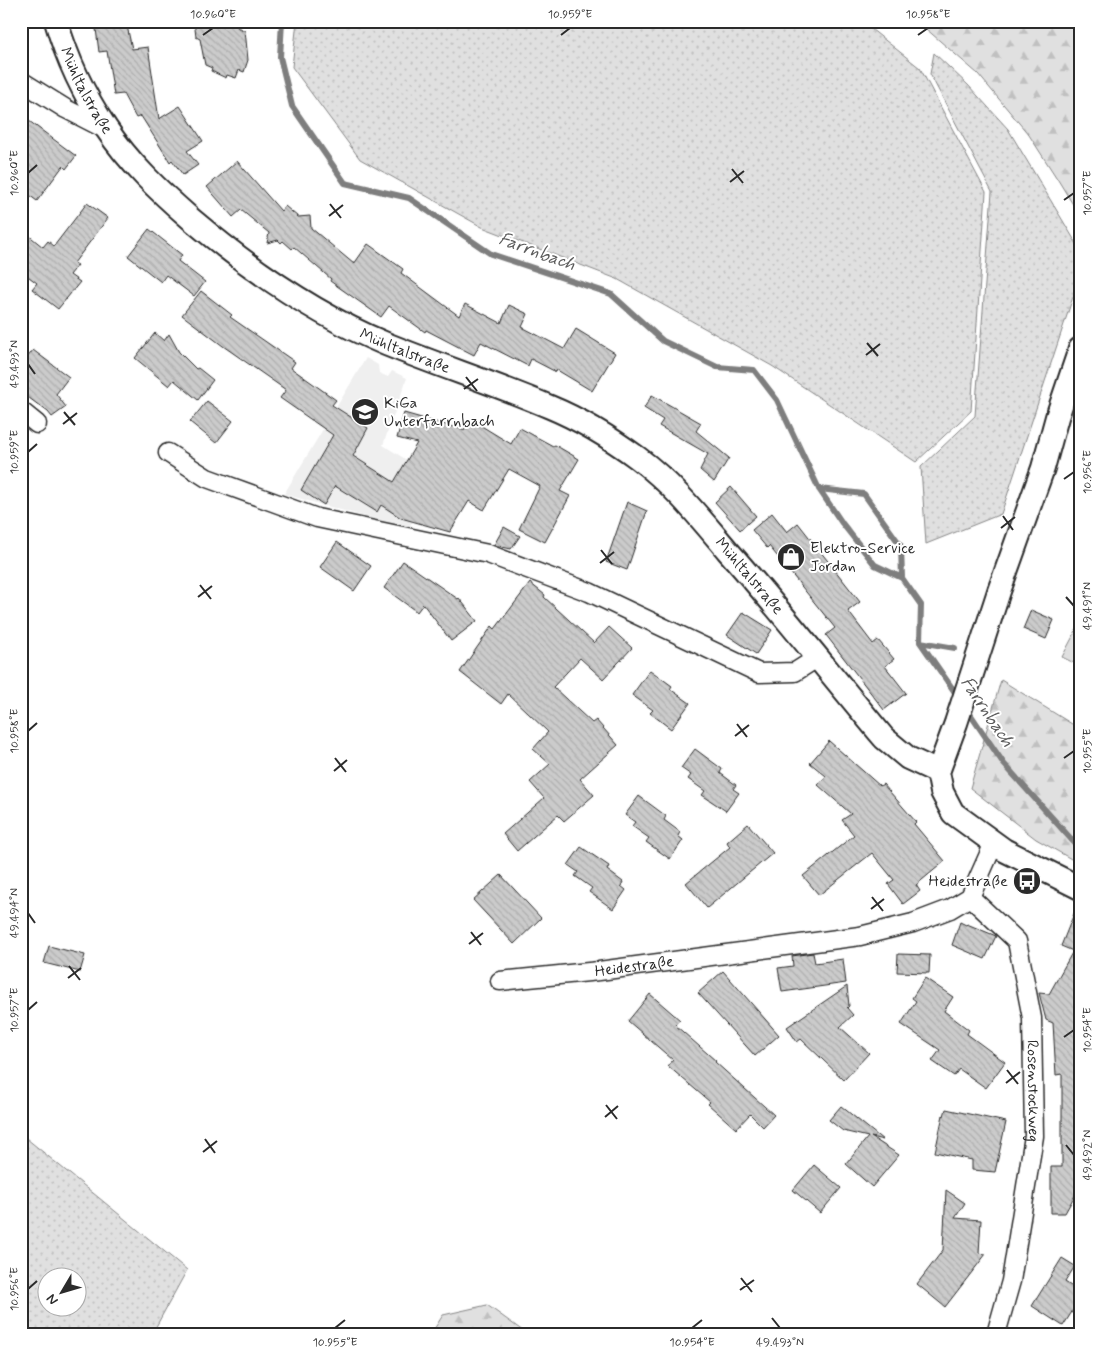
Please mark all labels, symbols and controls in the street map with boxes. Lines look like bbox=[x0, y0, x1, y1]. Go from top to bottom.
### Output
text: 10.960°E bbox=[190, 7, 236, 23]
text: 10.959°E bbox=[548, 7, 592, 23]
text: 10.958°E bbox=[906, 7, 950, 23]
street label: Mühltalstraße bbox=[55, 44, 118, 138]
text: 10.960°E bbox=[7, 150, 23, 196]
text: 10.957°E bbox=[1080, 170, 1096, 216]
water label: Farrnbach bbox=[495, 227, 579, 277]
street label: Mühltalstraße bbox=[356, 323, 453, 378]
text: 49.493°N bbox=[7, 340, 23, 388]
place label: KiGa Unterfarrnbach bbox=[384, 393, 495, 432]
school or university icon: KiGa Unterfarrnbach bbox=[350, 397, 380, 427]
text: 10.959°E bbox=[7, 430, 23, 474]
text: 10.956°E bbox=[1080, 450, 1096, 494]
street label: Mühltalstraße bbox=[710, 533, 789, 619]
place label: Elektro-Service Jordan bbox=[810, 538, 916, 577]
shop icon: Elektro-Service Jordan bbox=[776, 542, 806, 572]
text: 49.491°N bbox=[1080, 582, 1096, 630]
water label: Farrnbach bbox=[955, 672, 1020, 752]
text: 10.958°E bbox=[7, 709, 23, 753]
text: 10.955°E bbox=[1080, 728, 1096, 774]
bus stop icon: Heidestraße bbox=[1012, 866, 1042, 896]
place label: Heidestraße bbox=[929, 871, 1008, 892]
text: 49.494°N bbox=[7, 888, 23, 938]
street label: Heidestraße bbox=[593, 951, 675, 982]
text: 10.957°E bbox=[7, 987, 23, 1033]
text: 10.954°E bbox=[1080, 1007, 1096, 1053]
street label: Rosenstockweg bbox=[1022, 1040, 1044, 1144]
text: 49.492°N bbox=[1080, 1130, 1096, 1180]
text: 10.956°E bbox=[7, 1267, 23, 1311]
north arrow bbox=[38, 1268, 88, 1318]
text: N bbox=[43, 1290, 63, 1309]
text: 10.955°E bbox=[312, 1335, 358, 1351]
text: 10.954°E bbox=[669, 1335, 715, 1351]
text: 49.493°N bbox=[756, 1335, 804, 1351]

